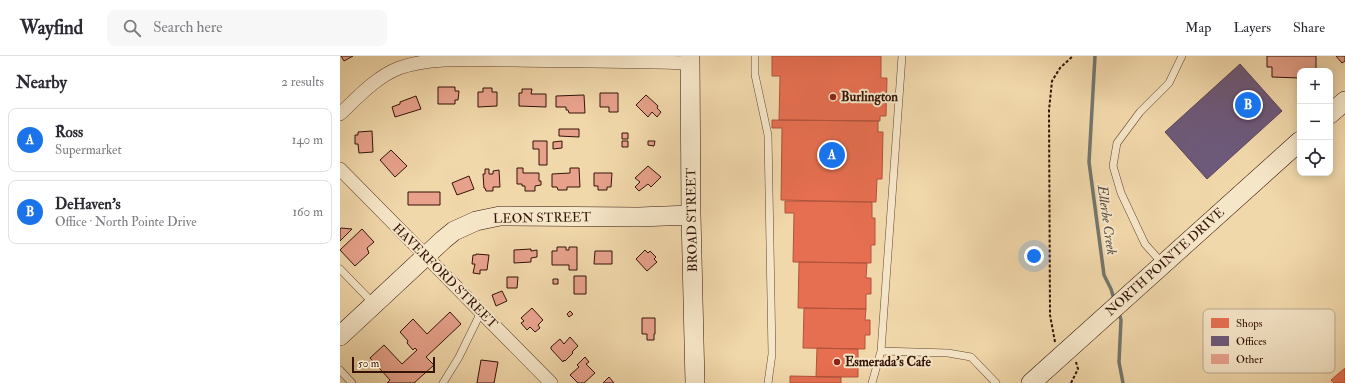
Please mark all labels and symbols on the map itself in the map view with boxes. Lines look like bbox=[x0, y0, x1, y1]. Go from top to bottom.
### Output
place label: Burlington bbox=[841, 89, 898, 106]
pin: B bbox=[1235, 90, 1261, 120]
marker: Burlington bbox=[828, 92, 838, 102]
pin: A bbox=[819, 140, 845, 170]
street label: BROAD STREET bbox=[683, 167, 701, 272]
water label: Ellerbe Creek bbox=[1094, 183, 1120, 256]
street label: NORTH POINTE DRIVE bbox=[1102, 204, 1228, 320]
street label: LEON STREET bbox=[493, 209, 592, 227]
street label: HAVERFORD STREET bbox=[389, 220, 501, 332]
your location bbox=[1024, 246, 1044, 266]
legend bbox=[1203, 309, 1335, 373]
text: Shops bbox=[1236, 317, 1263, 331]
text: Offices bbox=[1236, 335, 1267, 348]
text: Other bbox=[1236, 353, 1264, 366]
place label: Esmerada's Cafe bbox=[845, 354, 931, 370]
scale bar bbox=[352, 355, 435, 374]
marker: Esmerada's Cafe bbox=[832, 357, 842, 367]

